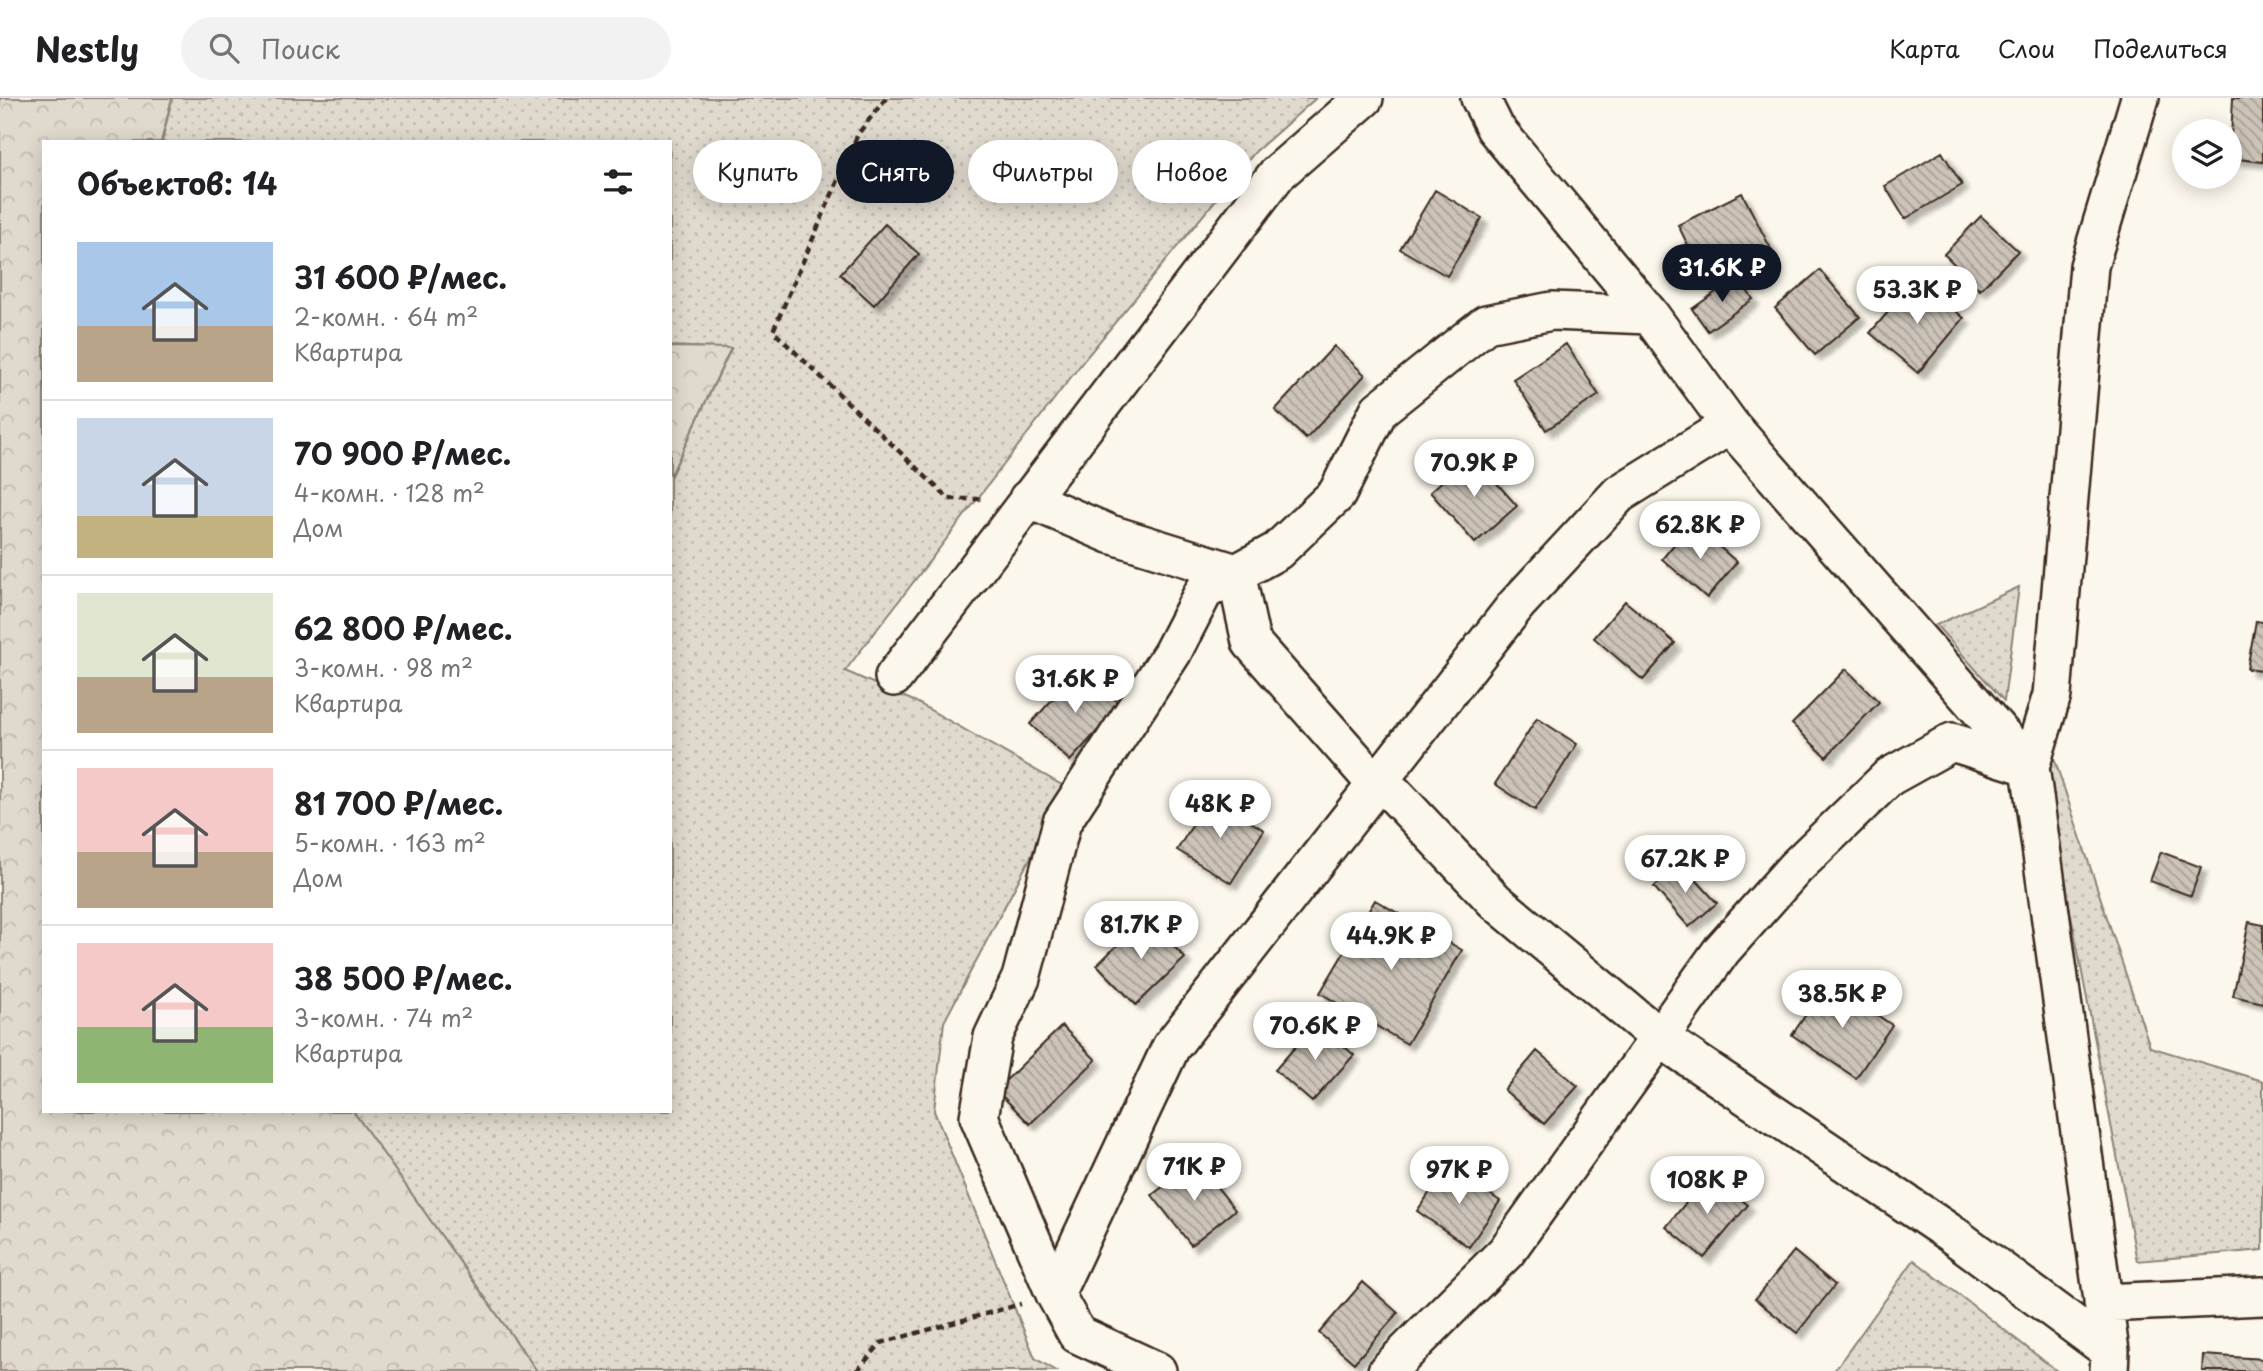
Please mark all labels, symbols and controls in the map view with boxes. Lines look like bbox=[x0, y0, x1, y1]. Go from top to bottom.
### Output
search box bbox=[181, 17, 671, 80]
text: Nestly bbox=[35, 23, 139, 73]
icon: search bbox=[205, 29, 243, 67]
text: Поиск bbox=[261, 29, 340, 68]
text: Карта bbox=[1889, 30, 1960, 66]
text: Слои bbox=[1998, 30, 2055, 66]
text: Поделиться bbox=[2093, 30, 2228, 66]
map controls bbox=[2172, 119, 2242, 189]
button: layers bbox=[2172, 119, 2242, 189]
chip: Купить bbox=[693, 140, 822, 203]
chip: Снять bbox=[836, 140, 954, 203]
chip: Фильтры bbox=[968, 140, 1118, 203]
chip: Новое bbox=[1132, 140, 1252, 203]
text: Объектов: 14 bbox=[77, 160, 277, 205]
icon: filters bbox=[599, 163, 637, 201]
pin: 31.6K ₽ bbox=[1657, 244, 1787, 304]
text: 31.6K ₽ bbox=[1678, 249, 1766, 284]
text: 31 600 ₽/мес. bbox=[294, 254, 507, 299]
pin: 53.3K ₽ bbox=[1852, 266, 1982, 326]
icon: home bbox=[133, 270, 217, 354]
text: 53.3K ₽ bbox=[1872, 271, 1962, 306]
text: 2-комн. · 64 m² bbox=[294, 299, 478, 334]
text: Квартира bbox=[294, 334, 402, 369]
text: 70 900 ₽/мес. bbox=[294, 430, 511, 475]
pin: 70.9K ₽ bbox=[1409, 440, 1539, 499]
text: 70.9K ₽ bbox=[1430, 444, 1518, 479]
icon: home bbox=[133, 446, 217, 530]
text: 4-комн. · 128 m² bbox=[294, 475, 485, 510]
pin: 62.8K ₽ bbox=[1635, 502, 1765, 561]
text: 62.8K ₽ bbox=[1655, 506, 1745, 541]
text: Дом bbox=[294, 510, 343, 545]
text: 62 800 ₽/мес. bbox=[294, 605, 513, 650]
icon: home bbox=[133, 621, 217, 705]
text: 3-комн. · 98 m² bbox=[294, 650, 473, 685]
pin: 31.6K ₽ bbox=[1010, 656, 1140, 715]
text: 31.6K ₽ bbox=[1031, 660, 1119, 695]
text: Квартира bbox=[294, 685, 402, 720]
text: 81 700 ₽/мес. bbox=[294, 780, 503, 825]
pin: 48K ₽ bbox=[1171, 780, 1269, 840]
text: 48K ₽ bbox=[1185, 785, 1255, 820]
icon: home bbox=[133, 796, 217, 880]
text: 5-комн. · 163 m² bbox=[294, 825, 486, 860]
pin: 67.2K ₽ bbox=[1620, 836, 1750, 895]
text: 67.2K ₽ bbox=[1641, 840, 1730, 875]
text: Дом bbox=[294, 860, 343, 895]
pin: 81.7K ₽ bbox=[1076, 902, 1206, 961]
text: 81.7K ₽ bbox=[1100, 906, 1182, 941]
pin: 44.9K ₽ bbox=[1326, 912, 1456, 972]
text: 44.9K ₽ bbox=[1346, 917, 1436, 952]
text: 38 500 ₽/мес. bbox=[294, 955, 512, 1000]
pin: 38.5K ₽ bbox=[1777, 970, 1907, 1030]
icon: home bbox=[133, 971, 217, 1055]
text: 38.5K ₽ bbox=[1797, 975, 1887, 1010]
text: 3-комн. · 74 m² bbox=[294, 1000, 473, 1035]
pin: 70.6K ₽ bbox=[1250, 1002, 1380, 1062]
text: 70.6K ₽ bbox=[1269, 1007, 1361, 1042]
text: Квартира bbox=[294, 1035, 402, 1070]
pin: 71K ₽ bbox=[1145, 1144, 1243, 1203]
pin: 97K ₽ bbox=[1410, 1146, 1508, 1206]
text: 71K ₽ bbox=[1162, 1148, 1226, 1183]
text: 97K ₽ bbox=[1426, 1151, 1492, 1186]
pin: 108K ₽ bbox=[1650, 1156, 1764, 1216]
text: 108K ₽ bbox=[1666, 1161, 1748, 1196]

